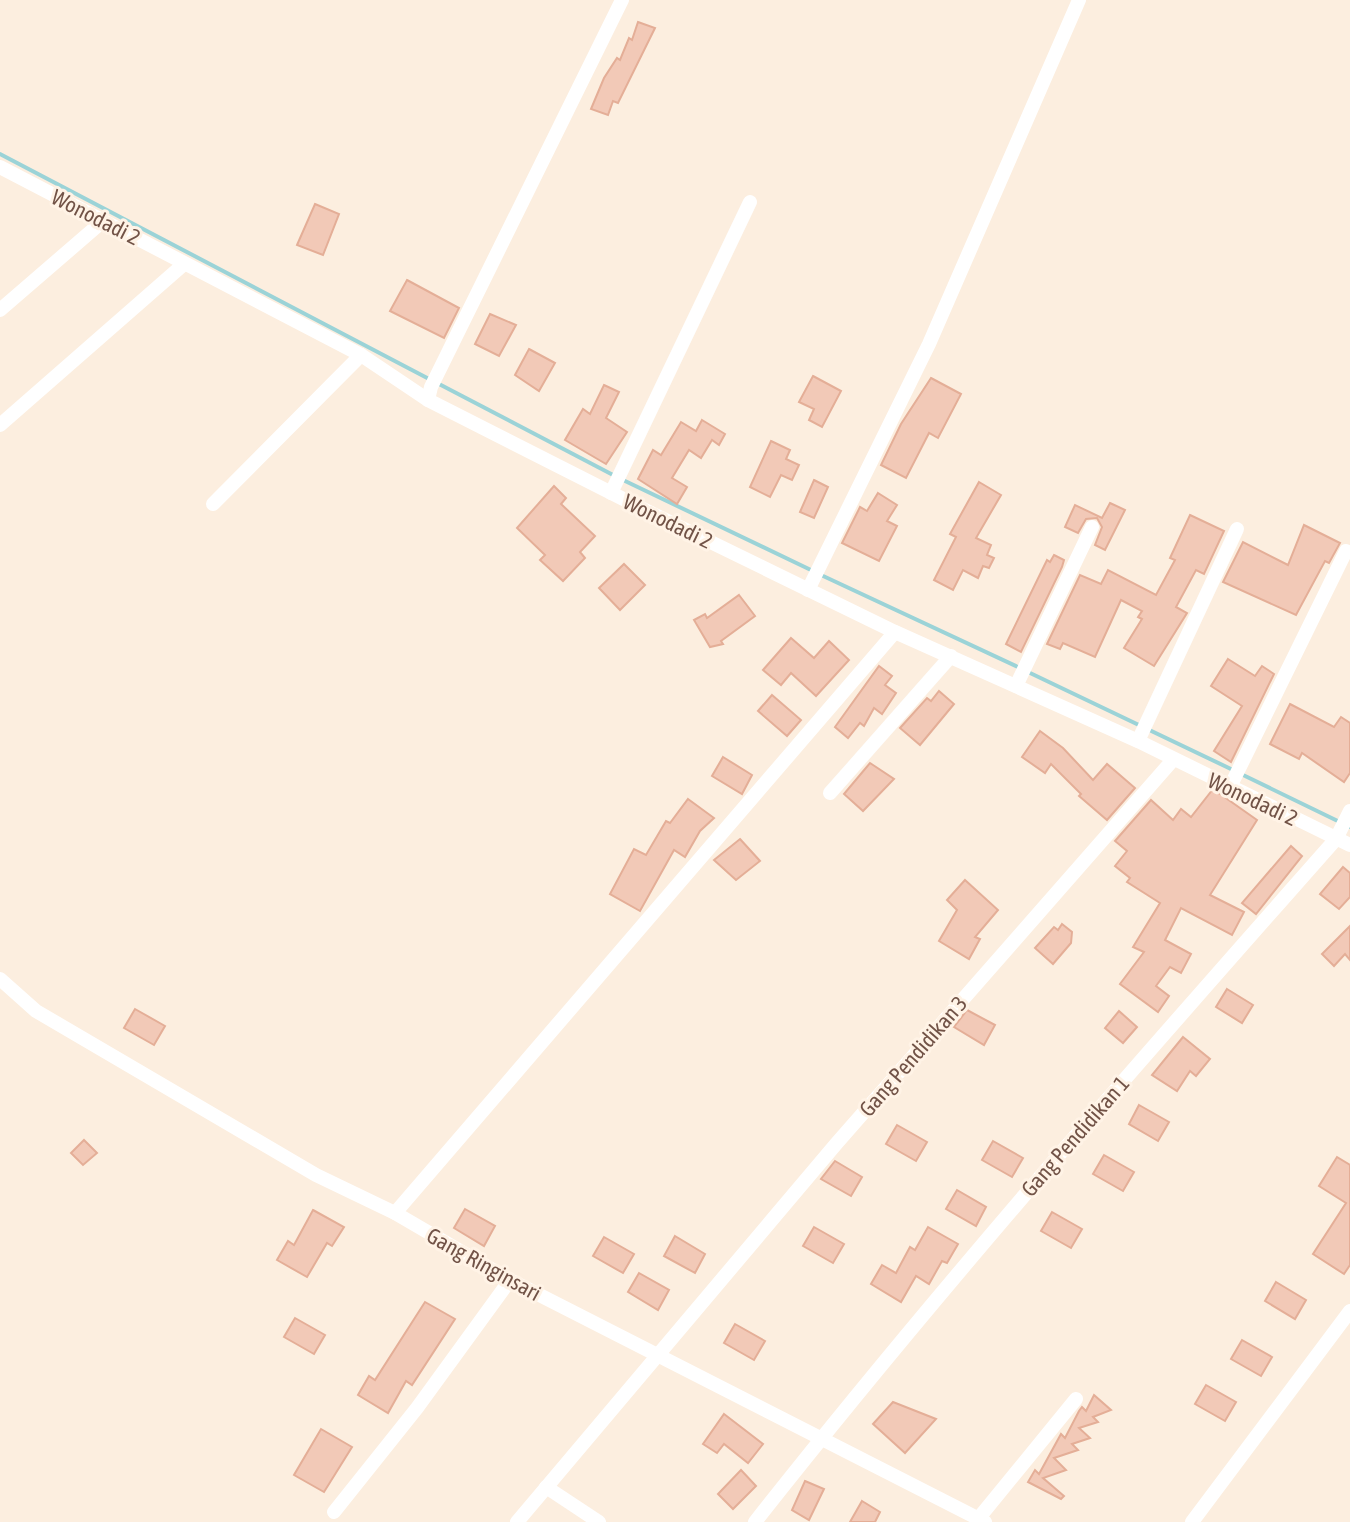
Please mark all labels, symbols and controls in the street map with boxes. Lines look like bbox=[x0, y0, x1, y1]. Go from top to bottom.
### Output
street label: Wonodadi 2 bbox=[47, 184, 145, 250]
street label: Wonodadi 2 bbox=[619, 488, 717, 554]
street label: Wonodadi 2 bbox=[1204, 767, 1302, 831]
street label: Gang Pendidikan 3 bbox=[854, 990, 972, 1122]
street label: Gang Pendidikan 1 bbox=[1016, 1070, 1134, 1202]
street label: Gang Ringinsari bbox=[422, 1222, 546, 1306]

